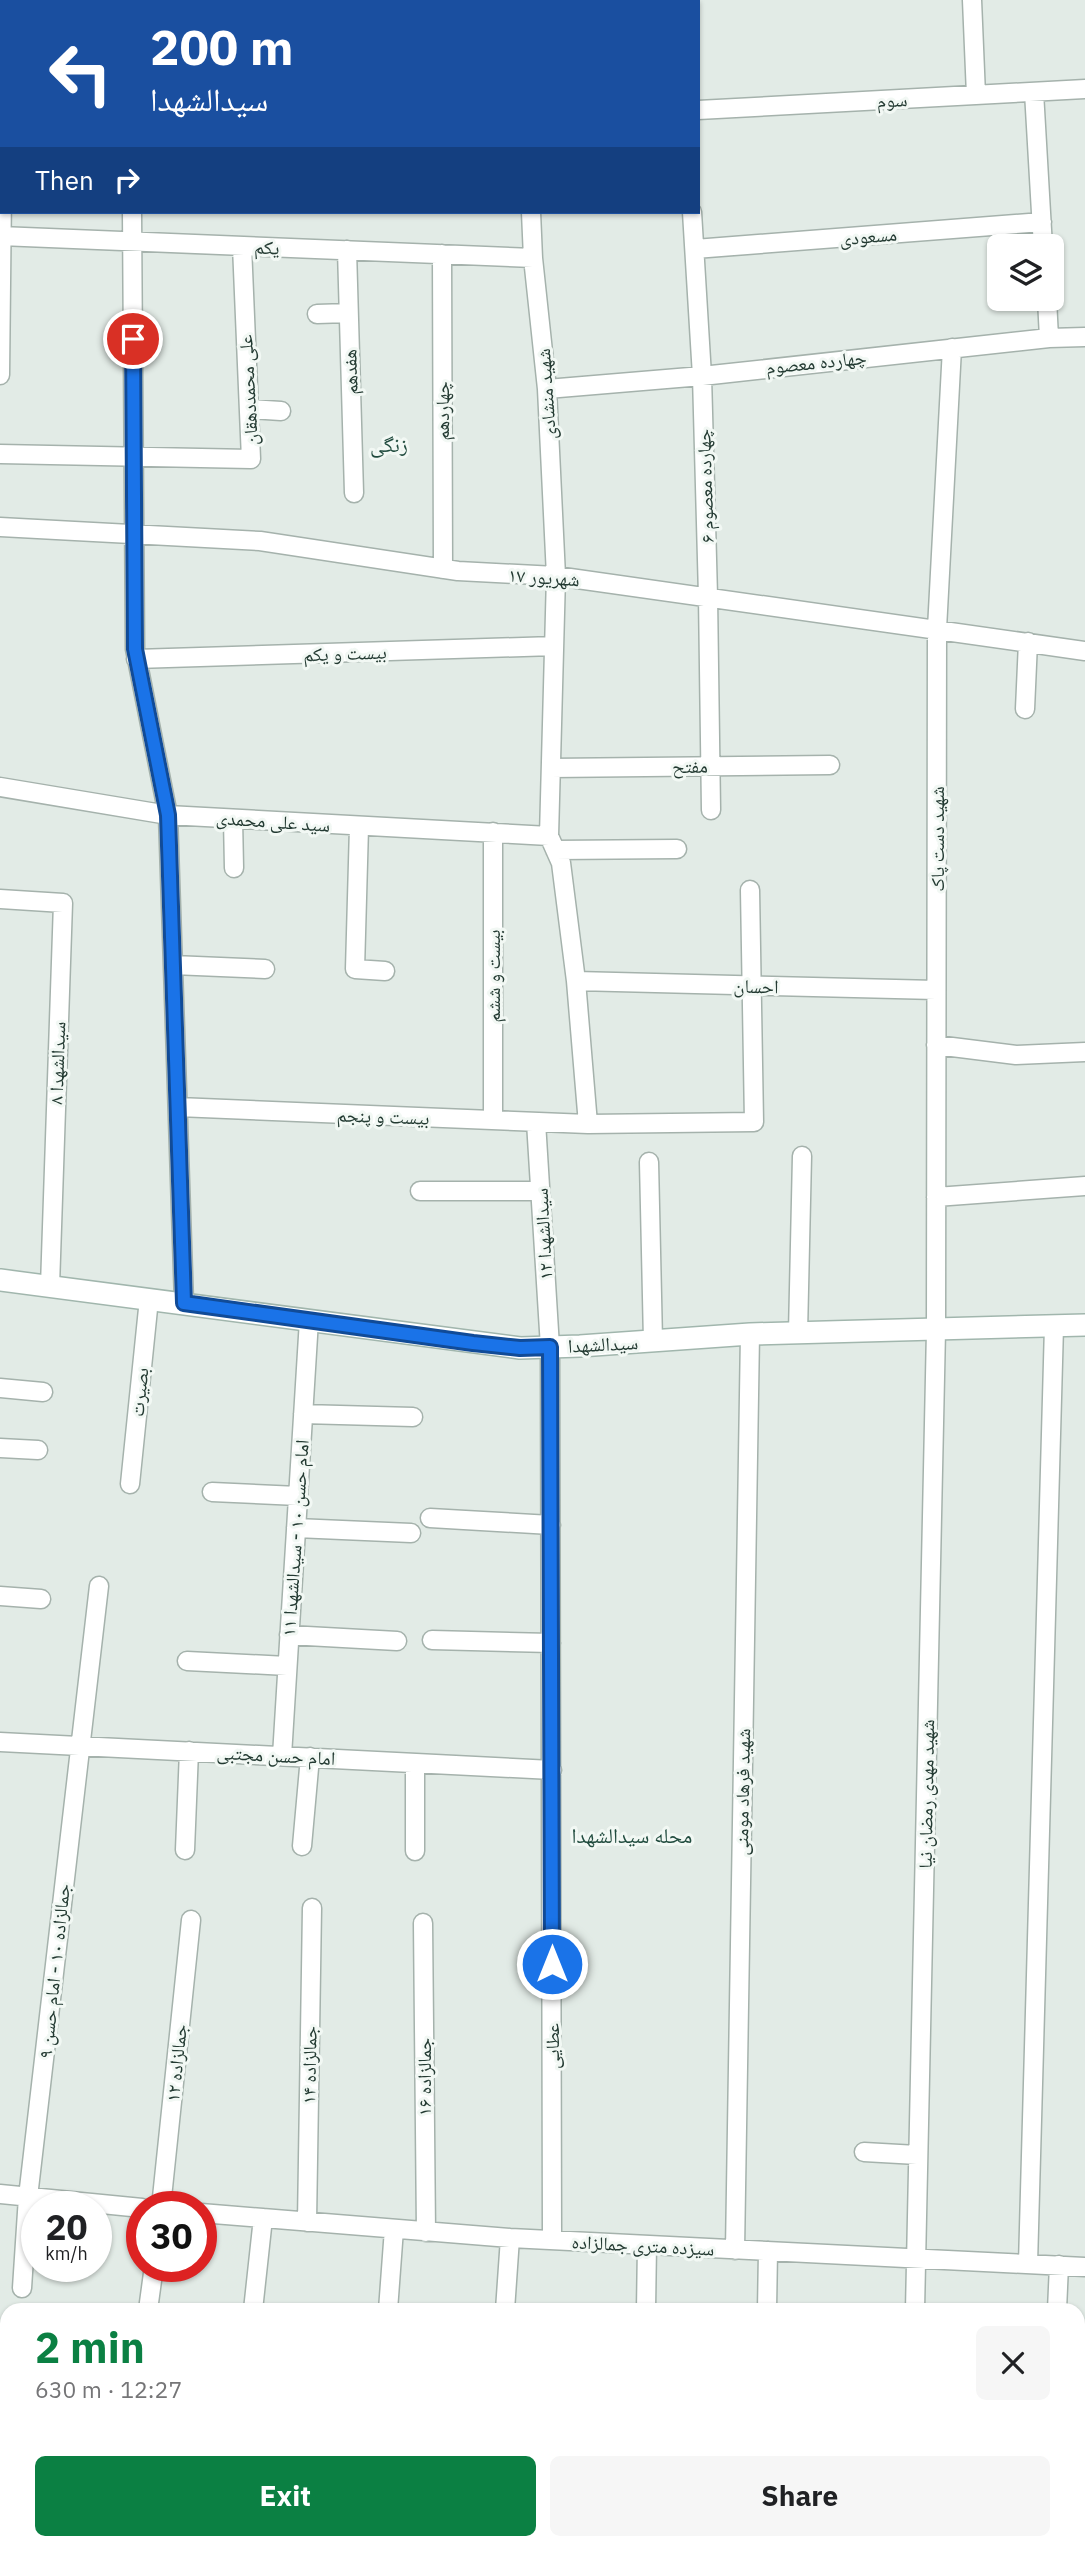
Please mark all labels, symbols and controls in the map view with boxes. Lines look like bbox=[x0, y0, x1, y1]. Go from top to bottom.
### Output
text: 200 m bbox=[150, 15, 294, 78]
icon: left bbox=[35, 28, 126, 119]
text: سیدالشهدا bbox=[150, 78, 268, 120]
street label: سوم bbox=[876, 87, 908, 115]
icon: right bbox=[108, 161, 146, 199]
text: Then bbox=[35, 163, 94, 197]
street label: مسعودی bbox=[838, 222, 898, 250]
map controls bbox=[987, 234, 1064, 311]
button: layers bbox=[987, 234, 1064, 311]
street label: یکم bbox=[254, 235, 280, 260]
pin bbox=[103, 309, 163, 369]
icon: arrive bbox=[114, 320, 152, 358]
street label: علی محمددهقان bbox=[233, 334, 263, 446]
street label: چهارده معصوم bbox=[764, 345, 868, 381]
street label: شهید منشادی bbox=[531, 348, 561, 440]
street label: هفدهم bbox=[337, 349, 364, 395]
street label: چهاردهم bbox=[430, 381, 455, 441]
street label: چهارده معصوم ۶ bbox=[691, 429, 721, 543]
district label: زنگی bbox=[370, 430, 408, 458]
street label: ۱۷ شهریور bbox=[507, 563, 581, 591]
street label: بیست و یکم bbox=[303, 640, 387, 667]
street label: مفتح bbox=[672, 754, 708, 779]
street label: شهید دست پاک bbox=[925, 786, 949, 892]
street label: سید علی محمدی bbox=[215, 805, 331, 837]
street label: بیست و ششم bbox=[481, 929, 506, 1023]
street label: احسان bbox=[733, 974, 779, 998]
street label: سیدالشهدا ۸ bbox=[44, 1021, 70, 1105]
street label: بیست و پنجم bbox=[336, 1102, 430, 1131]
street label: سیدالشهدا ۱۲ bbox=[529, 1188, 557, 1280]
street label: سیدالشهدا bbox=[567, 1330, 639, 1358]
street label: بصیرت bbox=[124, 1366, 154, 1418]
street label: امام حسن ۱۰ - سیدالشهدا ۱۱ bbox=[276, 1439, 316, 1637]
street label: شهید مهدی رمضان نیا bbox=[913, 1719, 939, 1869]
street label: شهید فرهاد مومنی bbox=[729, 1728, 755, 1856]
street label: امام حسن مجتبی bbox=[216, 1740, 336, 1772]
district label: محله سیدالشهدا bbox=[572, 1821, 692, 1849]
street label: جمالزاده ۱۰ - امام حسن ۹ bbox=[33, 1883, 77, 2060]
position arrow bbox=[515, 1927, 589, 2001]
street label: جمالزاده ۱۲ bbox=[160, 2023, 192, 2103]
street label: عطایی bbox=[540, 2023, 564, 2069]
street label: جمالزاده ۱۴ bbox=[296, 2026, 322, 2104]
street label: جمالزاده ۱۶ bbox=[412, 2038, 436, 2116]
speed limit sign: 30 bbox=[126, 2191, 217, 2282]
text: 20 bbox=[45, 2204, 88, 2250]
street label: سیزده متری جمالزاده bbox=[571, 2229, 715, 2261]
text: km/h bbox=[45, 2242, 88, 2265]
text: 2 min bbox=[35, 2320, 145, 2375]
button: close bbox=[976, 2326, 1050, 2400]
text: 630 m · 12:27 bbox=[35, 2374, 182, 2404]
button: Exit bbox=[35, 2456, 536, 2536]
button: Share bbox=[550, 2456, 1050, 2536]

